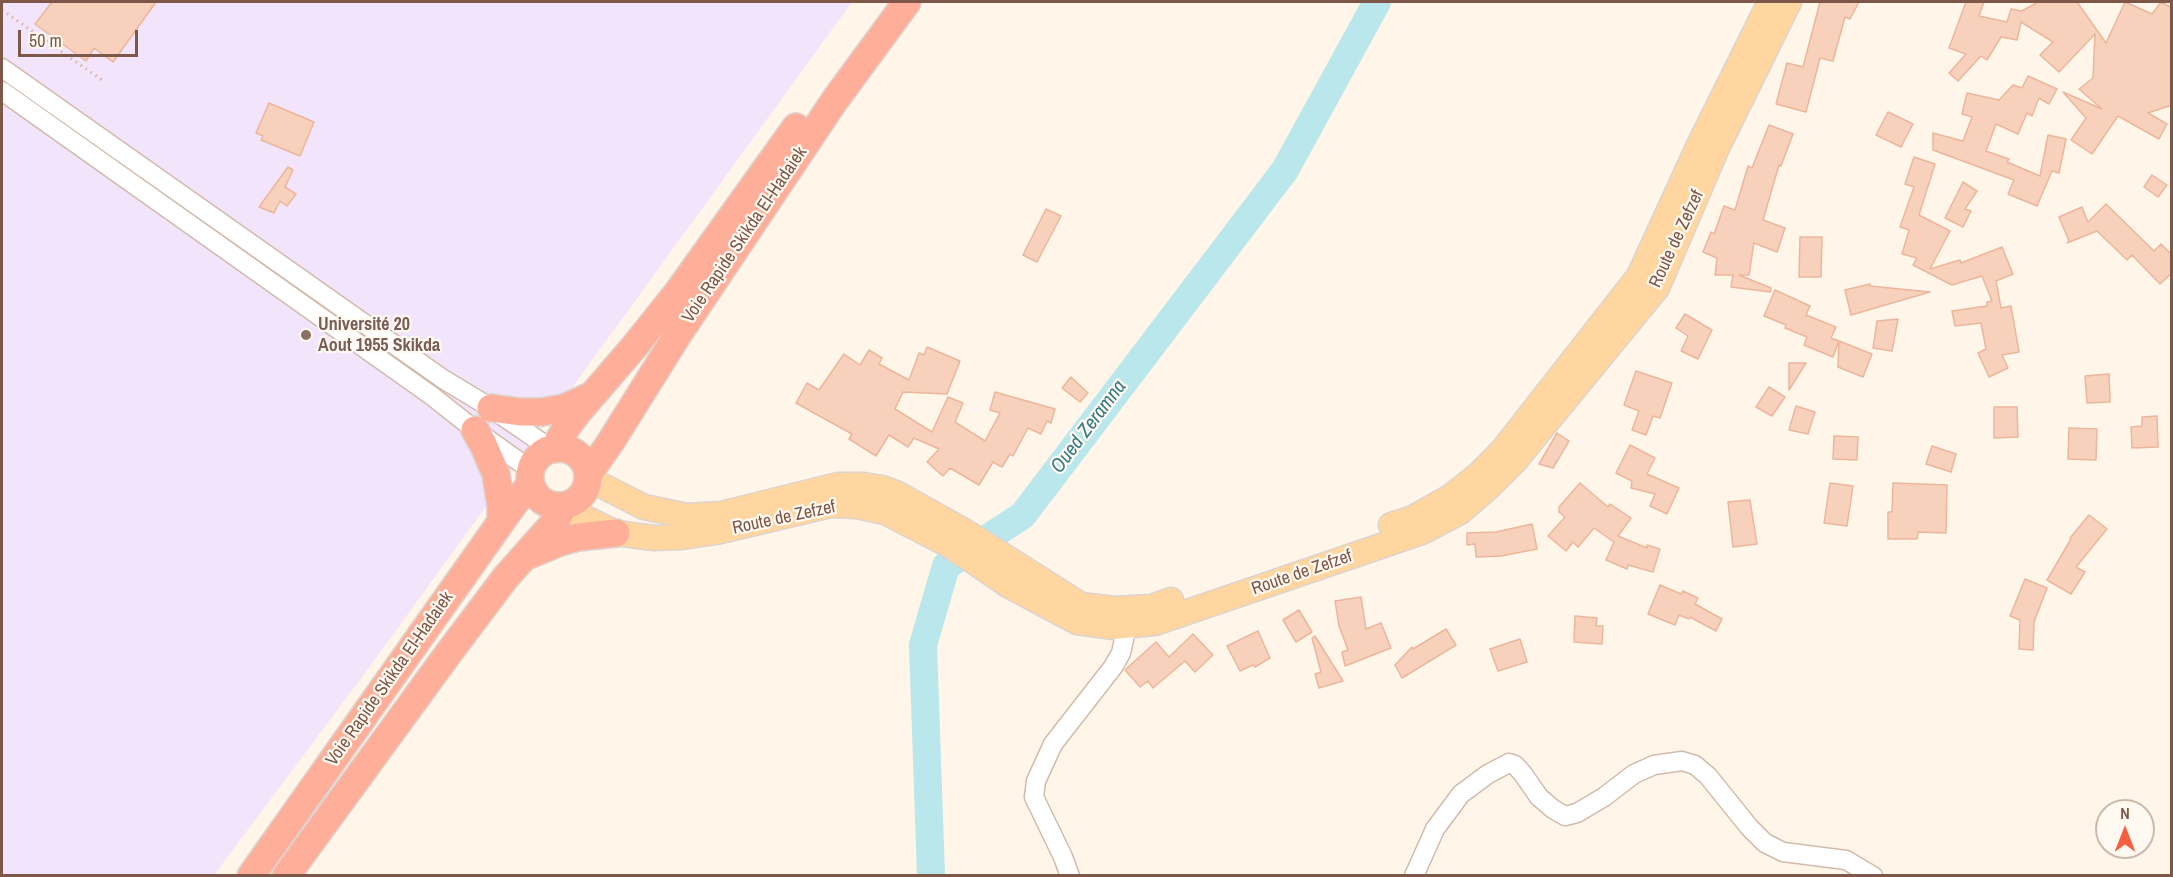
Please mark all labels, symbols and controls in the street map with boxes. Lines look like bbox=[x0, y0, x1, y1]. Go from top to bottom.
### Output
scale bar bbox=[21, 18, 141, 56]
text: 50 m bbox=[29, 28, 62, 53]
street label: Voie Rapide Skikda El-Hadaiek bbox=[678, 143, 812, 327]
street label: Route de Zefzef bbox=[1645, 187, 1709, 291]
place label: Université 20 Aout 1955 Skikda bbox=[318, 314, 440, 356]
marker: Université 20 Aout 1955 Skikda bbox=[299, 328, 313, 342]
water label: Oued Zeramna bbox=[1046, 376, 1132, 478]
street label: Route de Zefzef bbox=[730, 497, 838, 539]
street label: Route de Zefzef bbox=[1249, 546, 1355, 600]
street label: Voie Rapide Skikda El-Hadaiek bbox=[322, 588, 458, 770]
north arrow bbox=[2095, 799, 2155, 859]
text: N bbox=[2120, 802, 2130, 824]

